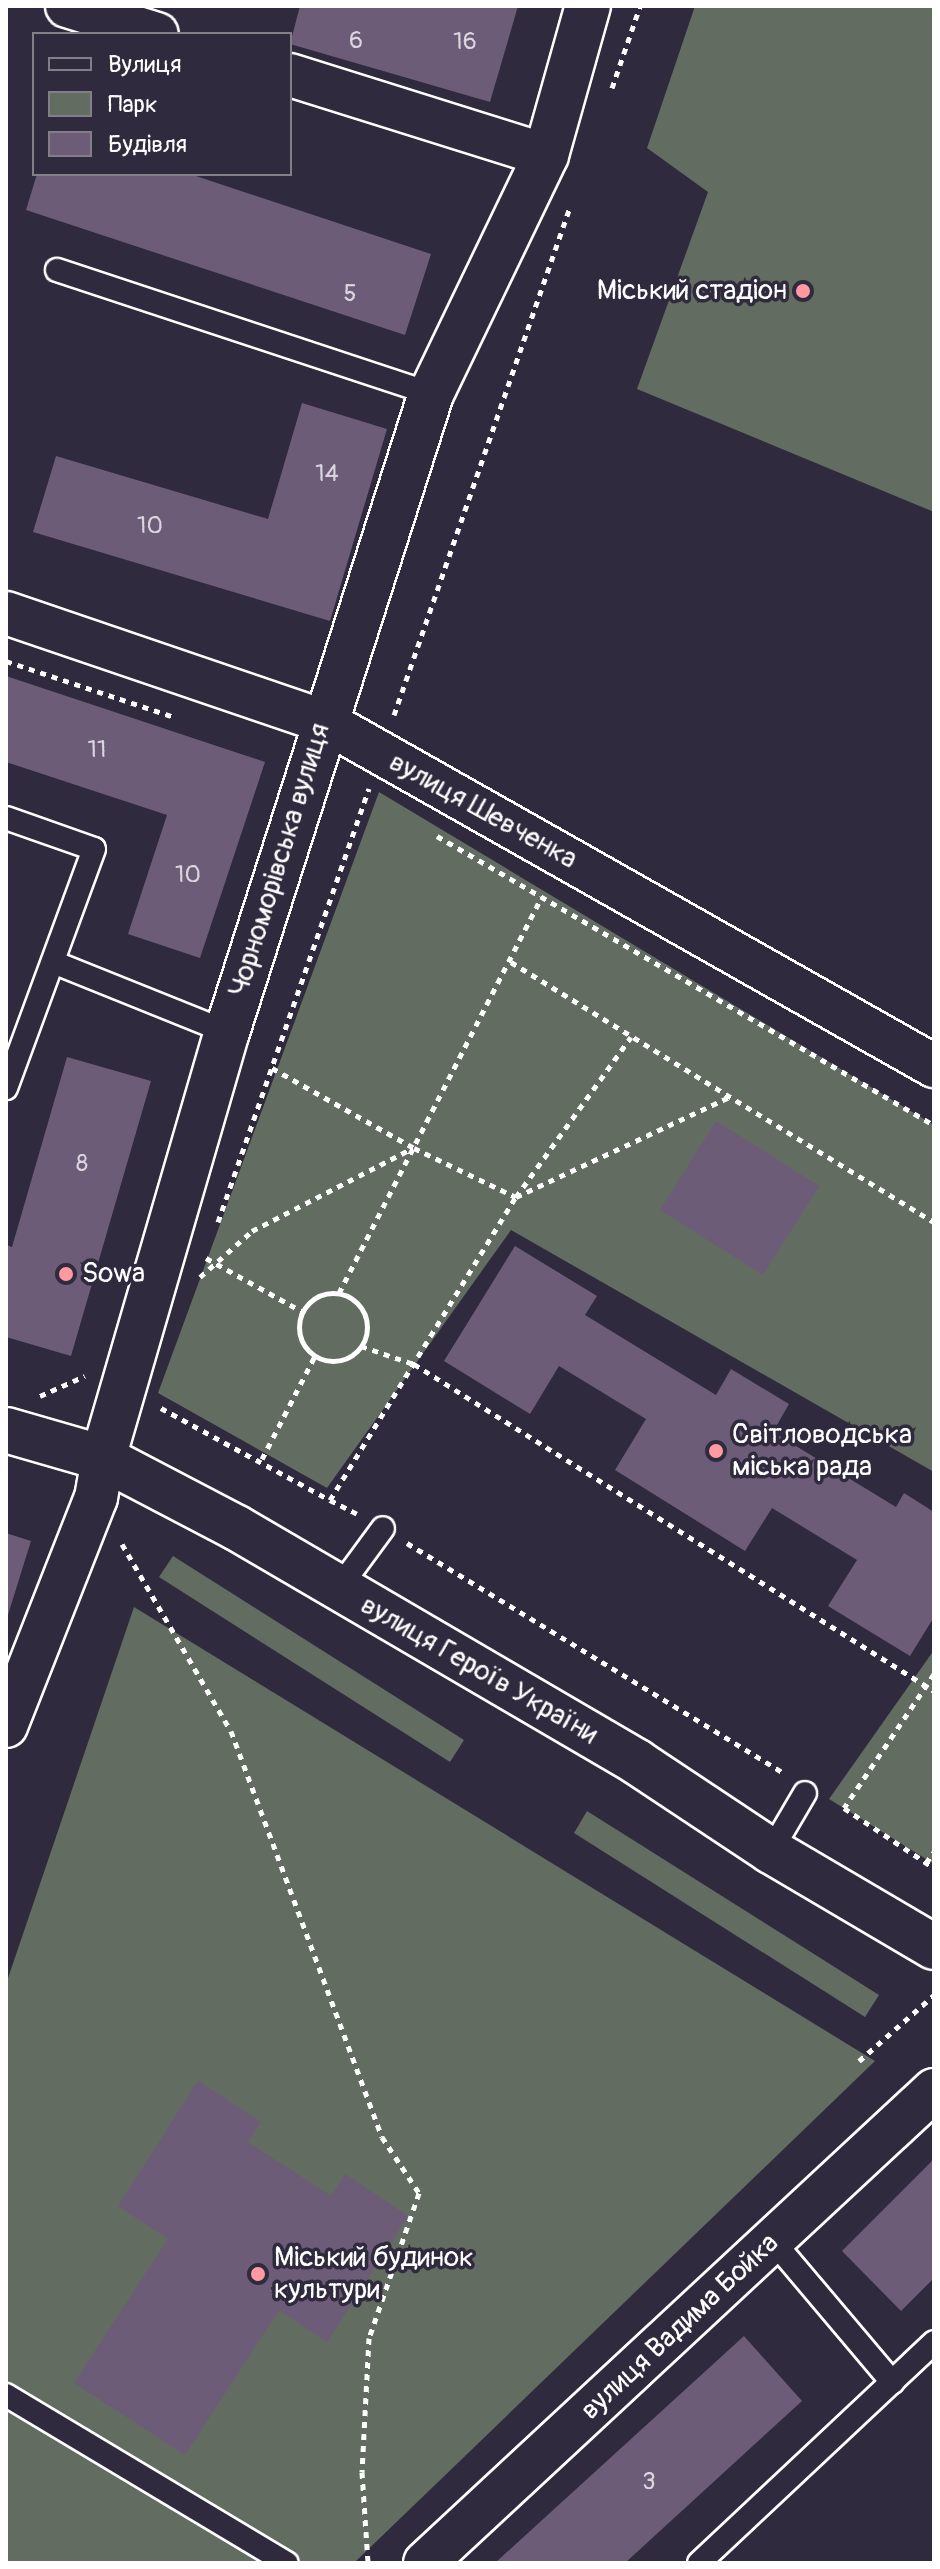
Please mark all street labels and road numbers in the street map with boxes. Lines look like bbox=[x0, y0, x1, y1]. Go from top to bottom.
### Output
street label: Чорноморівська вулиця bbox=[222, 719, 338, 1001]
street label: вулиця Шевченка bbox=[383, 746, 583, 876]
street label: вулиця Героїв України bbox=[355, 1588, 603, 1752]
street label: вулиця Вадима Бойка bbox=[574, 2227, 786, 2427]

